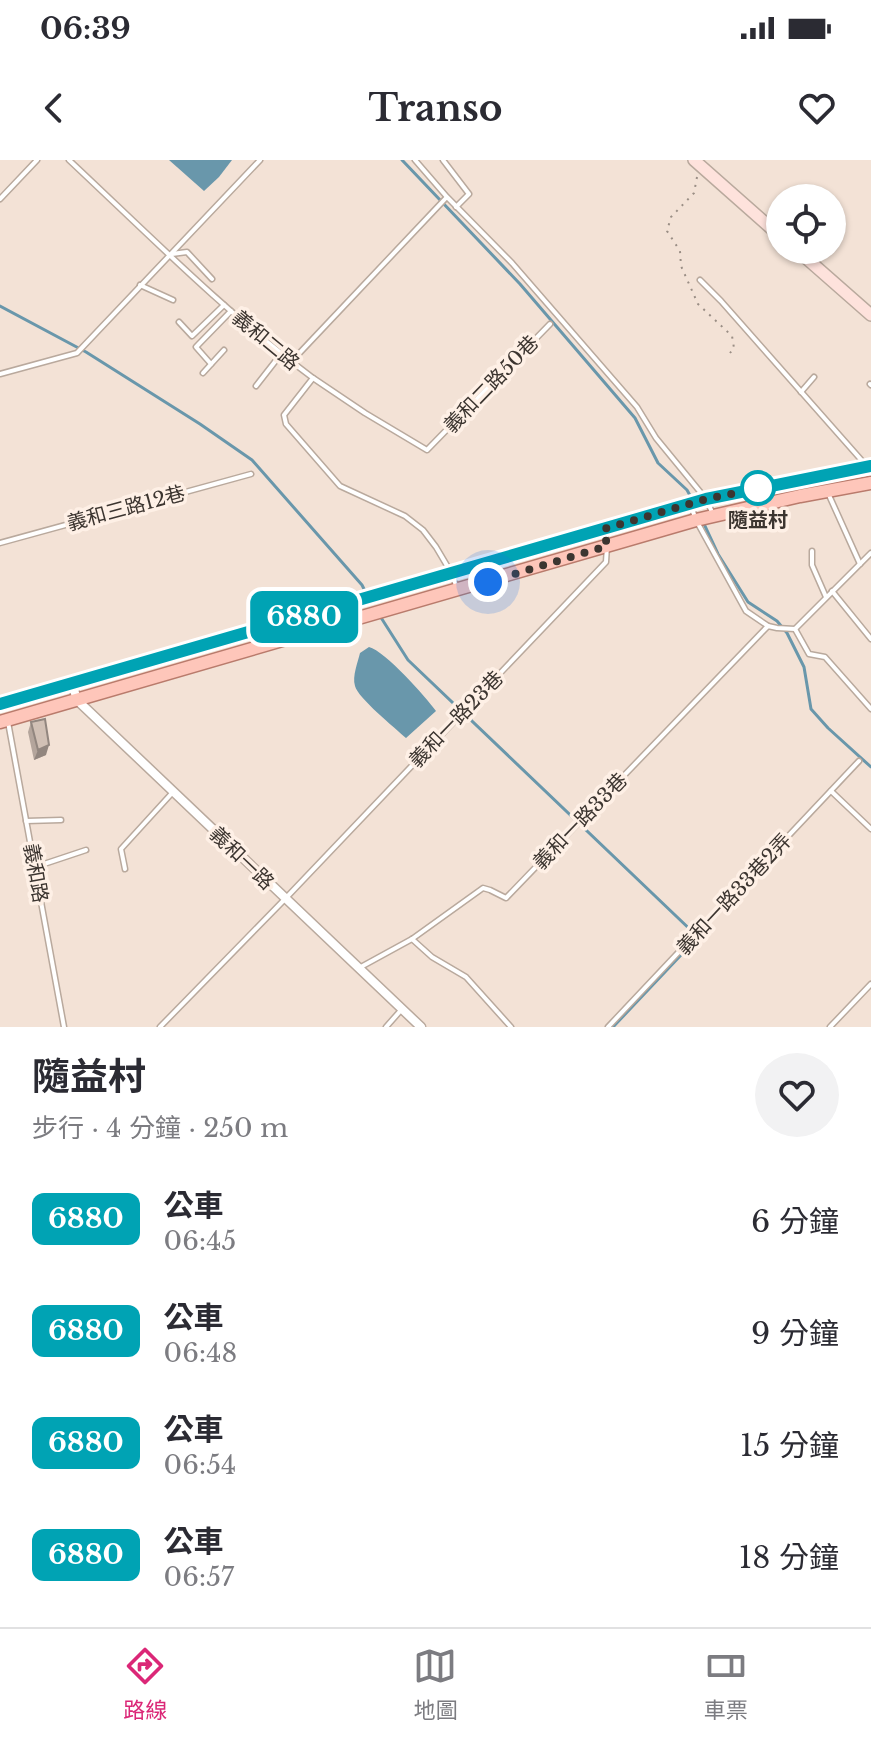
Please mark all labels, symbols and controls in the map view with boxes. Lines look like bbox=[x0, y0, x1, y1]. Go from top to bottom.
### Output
text: 06:39 bbox=[40, 10, 131, 47]
icon: back bbox=[32, 86, 76, 130]
text: Transo bbox=[369, 86, 502, 131]
icon: heart bbox=[795, 86, 839, 130]
map controls bbox=[766, 184, 846, 264]
button: locate bbox=[766, 184, 846, 264]
street label: 義和二路 bbox=[228, 305, 304, 375]
street label: 義和二路50巷 bbox=[439, 330, 543, 438]
marker: 隨益村 bbox=[741, 471, 775, 505]
street label: 義和三路12巷 bbox=[64, 481, 188, 535]
place label: 隨益村 bbox=[728, 508, 788, 532]
your location bbox=[468, 562, 508, 602]
line badge: 6880 bbox=[248, 591, 360, 643]
text: 6880 bbox=[266, 599, 342, 634]
street label: 義和一路23巷 bbox=[404, 666, 508, 772]
street label: 義和一路33巷 bbox=[528, 768, 632, 874]
street label: 義和一路 bbox=[205, 822, 279, 894]
street label: 義和一路33巷2弄 bbox=[672, 828, 796, 960]
street label: 義和路 bbox=[19, 841, 53, 905]
text: 隨益村 bbox=[32, 1053, 146, 1100]
button: heart bbox=[755, 1053, 839, 1137]
text: 步行 · 4 分鐘 · 250 m bbox=[32, 1112, 288, 1144]
text: 公車 bbox=[164, 1187, 224, 1224]
text: 6880 bbox=[48, 1201, 124, 1236]
text: 6 分鐘 bbox=[751, 1203, 839, 1240]
text: 06:45 bbox=[164, 1225, 236, 1257]
text: 公車 bbox=[164, 1299, 224, 1336]
text: 6880 bbox=[48, 1313, 124, 1348]
text: 9 分鐘 bbox=[751, 1315, 839, 1352]
text: 06:48 bbox=[164, 1337, 237, 1369]
text: 公車 bbox=[164, 1411, 224, 1448]
text: 6880 bbox=[48, 1425, 124, 1460]
text: 15 分鐘 bbox=[740, 1427, 839, 1464]
text: 06:54 bbox=[164, 1449, 236, 1481]
text: 公車 bbox=[164, 1523, 224, 1560]
text: 6880 bbox=[48, 1537, 124, 1572]
text: 18 分鐘 bbox=[739, 1539, 839, 1576]
text: 06:57 bbox=[164, 1561, 234, 1593]
tab: 路線 bbox=[123, 1644, 167, 1724]
tab: 地圖 bbox=[413, 1644, 458, 1724]
tab: 車票 bbox=[704, 1644, 748, 1724]

